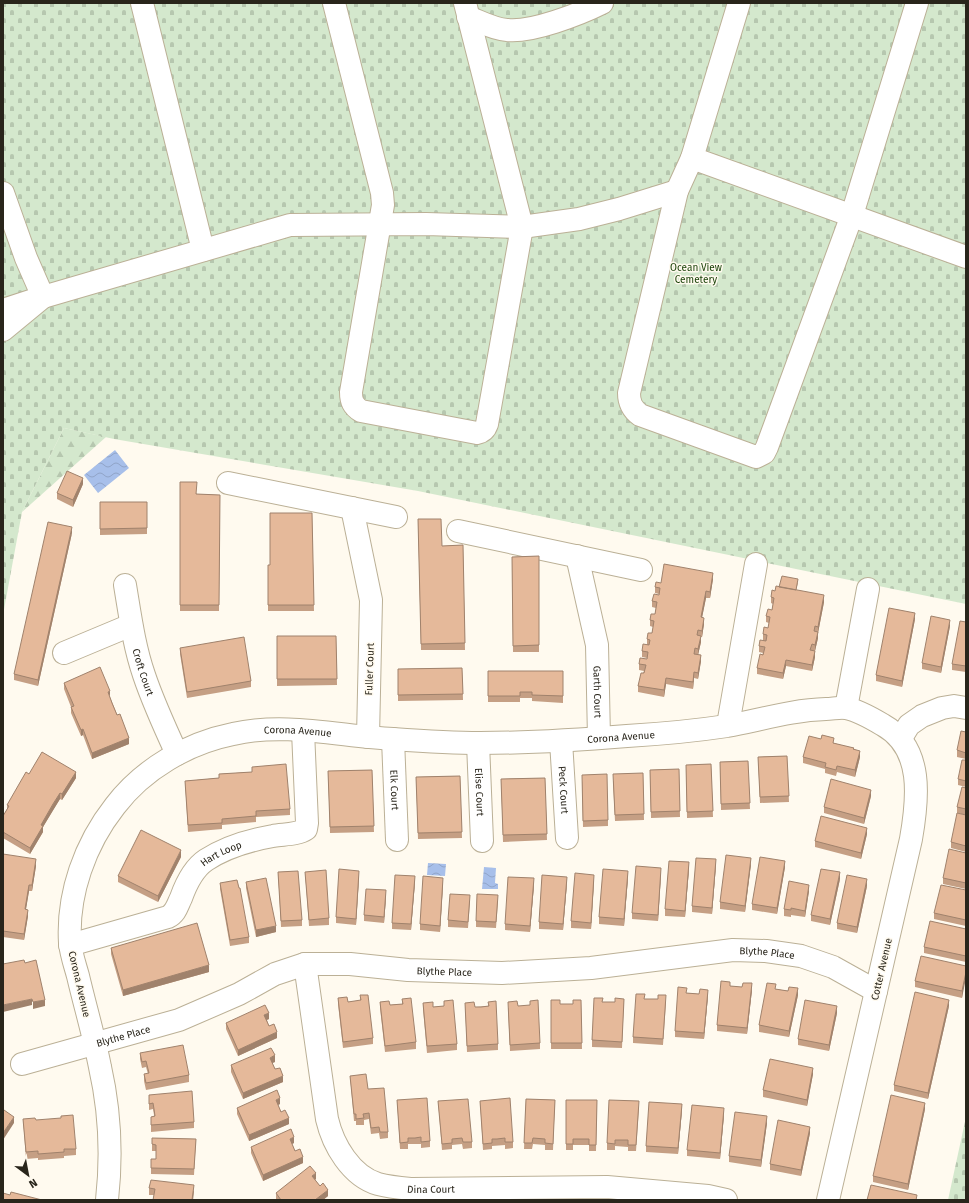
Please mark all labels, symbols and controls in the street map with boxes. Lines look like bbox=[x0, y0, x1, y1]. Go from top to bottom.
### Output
park label: Ocean View Cemetery bbox=[670, 262, 722, 286]
street label: Fuller Court bbox=[363, 642, 377, 696]
street label: Croft Court bbox=[130, 647, 156, 698]
street label: Garth Court bbox=[590, 665, 604, 718]
street label: Corona Avenue bbox=[264, 724, 332, 740]
street label: Corona Avenue bbox=[587, 729, 655, 746]
street label: Peck Court bbox=[556, 766, 571, 815]
street label: Elise Court bbox=[472, 768, 486, 817]
street label: Elk Court bbox=[387, 769, 401, 811]
street label: Hart Loop bbox=[198, 839, 243, 869]
street label: Cotter Avenue bbox=[869, 937, 895, 1001]
street label: Blythe Place bbox=[739, 945, 795, 962]
street label: Corona Avenue bbox=[66, 950, 92, 1019]
street label: Blythe Place bbox=[416, 965, 472, 979]
street label: Blythe Place bbox=[95, 1023, 152, 1050]
north arrow bbox=[8, 1155, 48, 1195]
text: N bbox=[26, 1176, 40, 1191]
street label: Dina Court bbox=[406, 1184, 455, 1196]

